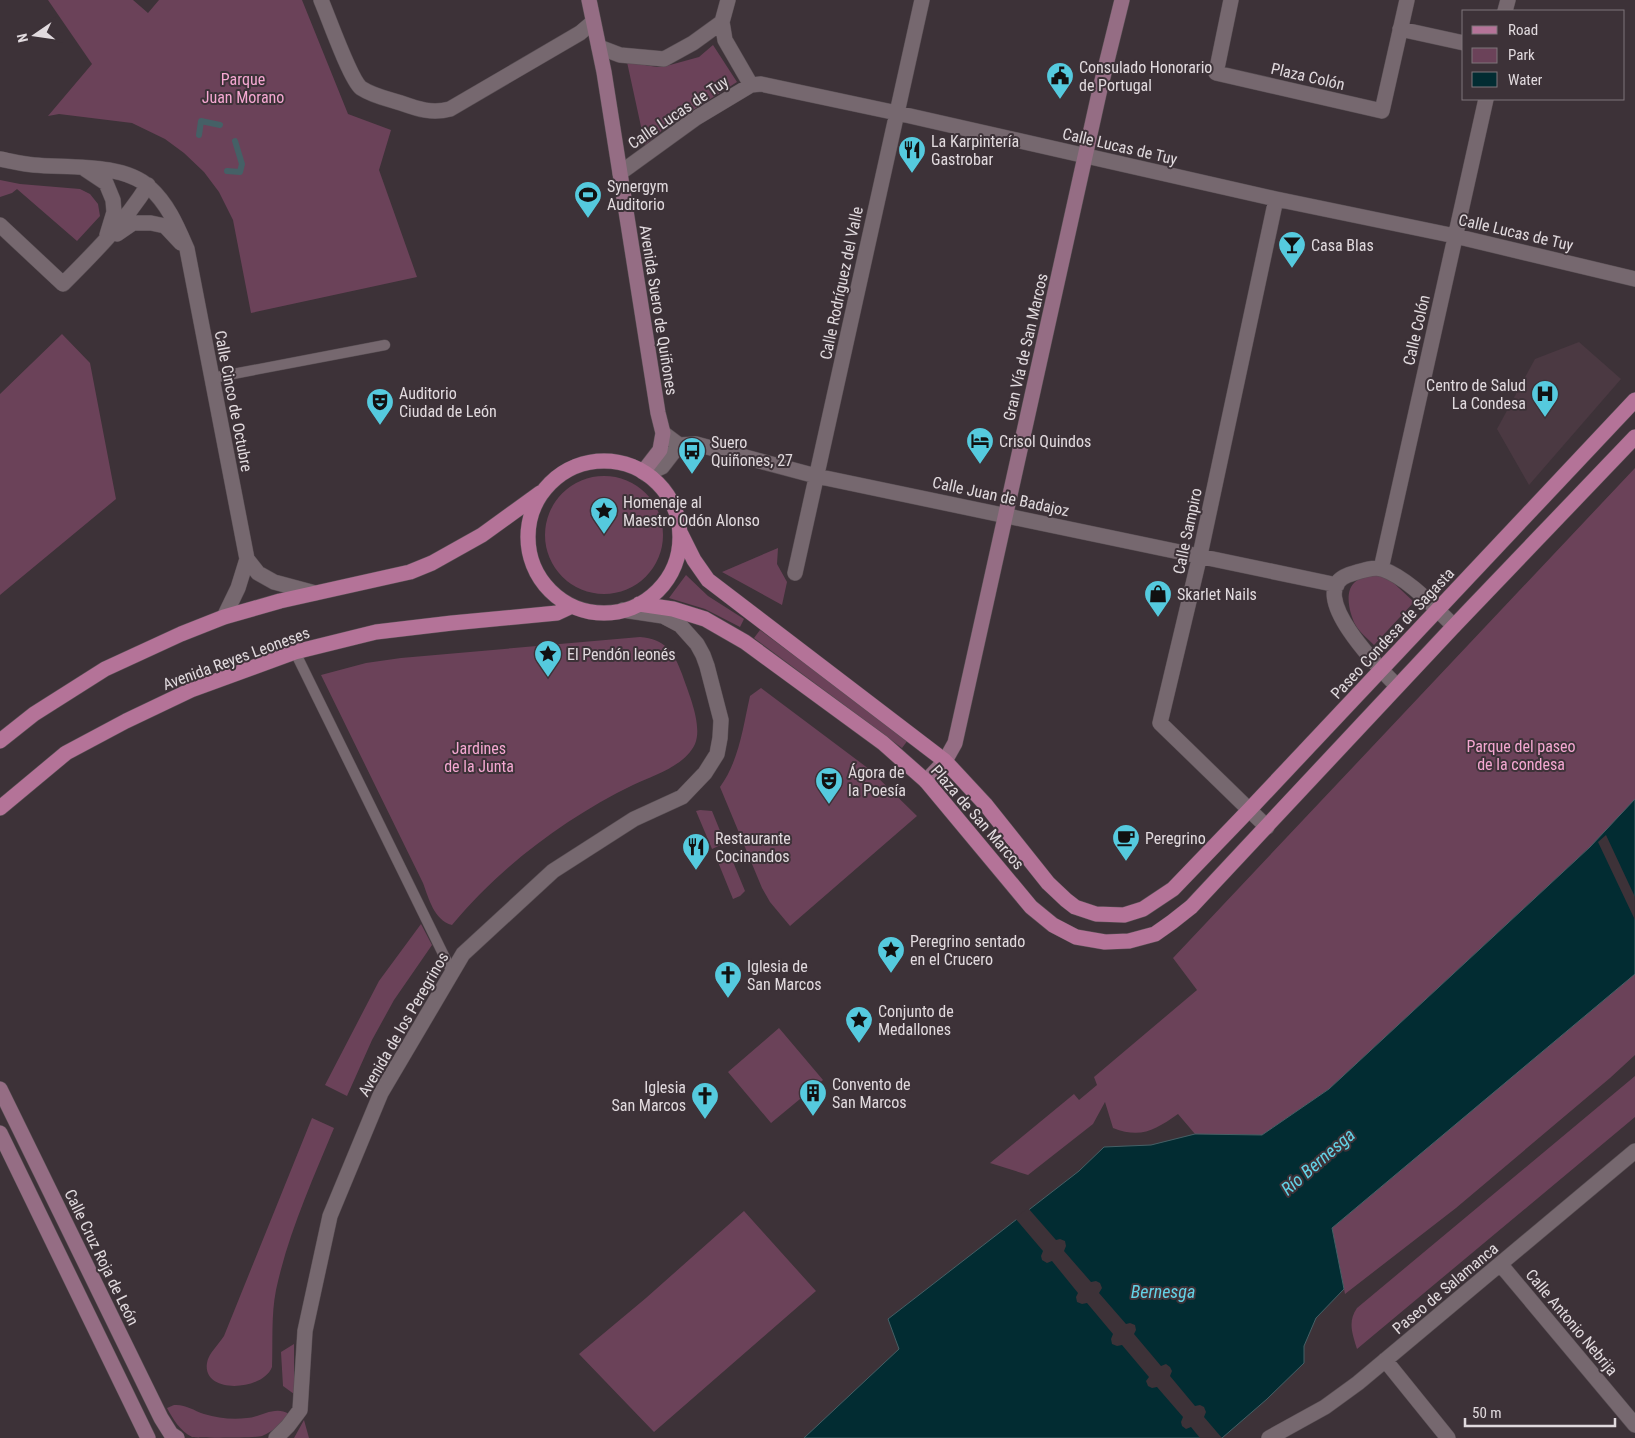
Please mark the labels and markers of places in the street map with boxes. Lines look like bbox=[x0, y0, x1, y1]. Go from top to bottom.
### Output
place label: Consulado Honorario de Portugal bbox=[1079, 58, 1212, 95]
public building icon: Consulado Honorario de Portugal bbox=[1045, 61, 1075, 100]
place label: La Karpintería Gastrobar bbox=[931, 132, 1019, 169]
restaurant icon: La Karpintería Gastrobar bbox=[897, 135, 927, 174]
place label: Synergym Auditorio bbox=[607, 177, 669, 214]
sports icon: Synergym Auditorio bbox=[573, 180, 603, 219]
bar icon: Casa Blas bbox=[1277, 230, 1307, 269]
place label: Casa Blas bbox=[1311, 236, 1374, 255]
place label: Centro de Salud La Condesa bbox=[1426, 376, 1526, 413]
hospital icon: Centro de Salud La Condesa bbox=[1530, 379, 1560, 418]
place label: Auditorio Ciudad de León bbox=[399, 384, 497, 421]
theatre icon: Auditorio Ciudad de León bbox=[365, 387, 395, 426]
hotel icon: Crisol Quindos bbox=[965, 426, 995, 465]
place label: Crisol Quindos bbox=[999, 432, 1091, 451]
place label: Suero Quiñones, 27 bbox=[711, 433, 793, 470]
bus stop icon: Suero Quiñones, 27 bbox=[677, 436, 707, 475]
place label: Homenaje al Maestro Odón Alonso bbox=[623, 493, 760, 530]
place icon: Homenaje al Maestro Odón Alonso bbox=[589, 496, 619, 535]
shop icon: Skarlet Nails bbox=[1143, 579, 1173, 618]
place label: Skarlet Nails bbox=[1177, 585, 1257, 604]
place icon: El Pendón leonés bbox=[533, 639, 563, 678]
place label: El Pendón leonés bbox=[567, 645, 675, 664]
place label: Ágora de la Poesía bbox=[848, 763, 906, 800]
theatre icon: Ágora de la Poesía bbox=[814, 766, 844, 805]
cafe icon: Peregrino bbox=[1111, 823, 1141, 862]
place label: Restaurante Cocinandos bbox=[715, 829, 791, 866]
place label: Peregrino bbox=[1145, 829, 1206, 848]
restaurant icon: Restaurante Cocinandos bbox=[681, 832, 711, 871]
place label: Peregrino sentado en el Crucero bbox=[910, 932, 1025, 969]
place icon: Peregrino sentado en el Crucero bbox=[876, 935, 906, 974]
place label: Iglesia de San Marcos bbox=[747, 957, 822, 994]
church icon: Iglesia de San Marcos bbox=[713, 960, 743, 999]
place label: Conjunto de Medallones bbox=[878, 1002, 954, 1039]
place icon: Conjunto de Medallones bbox=[844, 1005, 874, 1044]
place label: Convento de San Marcos bbox=[832, 1075, 911, 1112]
place label: Iglesia San Marcos bbox=[611, 1078, 686, 1115]
building icon: Convento de San Marcos bbox=[798, 1078, 828, 1117]
church icon: Iglesia San Marcos bbox=[690, 1081, 720, 1120]

